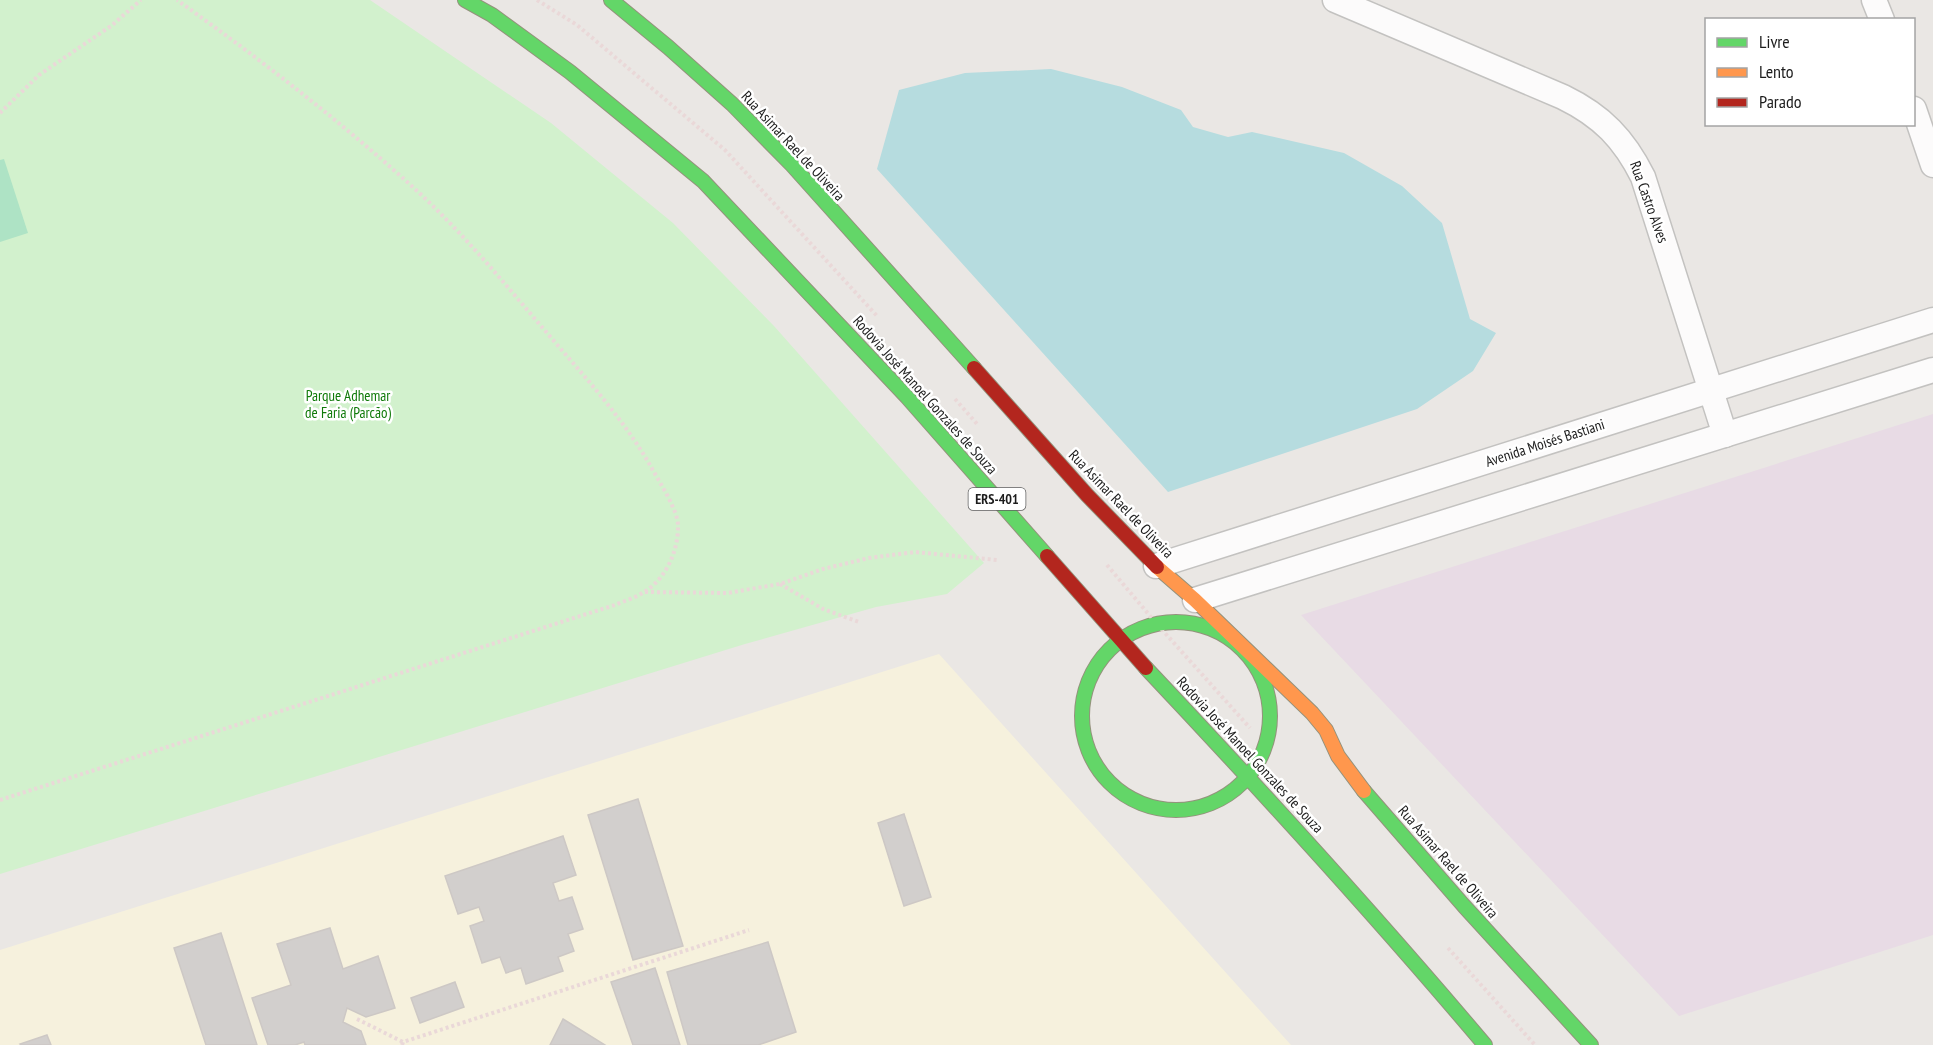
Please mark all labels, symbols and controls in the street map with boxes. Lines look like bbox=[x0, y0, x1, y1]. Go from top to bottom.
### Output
legend bbox=[1705, 18, 1915, 126]
text: Livre bbox=[1759, 30, 1790, 53]
text: Lento bbox=[1759, 60, 1794, 83]
street label: Rua Asimar Rael de Oliveira bbox=[738, 87, 849, 205]
text: Parado bbox=[1759, 90, 1802, 113]
street label: Rua Castro Alves bbox=[1626, 158, 1673, 245]
street label: Rodovia José Manoel Gonzales de Souza bbox=[849, 312, 1002, 478]
park label: Parque Adhemar de Faria (Parcão) bbox=[305, 386, 391, 422]
street label: Avenida Moisés Bastiani bbox=[1483, 414, 1607, 471]
street label: Rua Asimar Rael de Oliveira bbox=[1065, 446, 1178, 562]
road number: ERS-401 bbox=[968, 488, 1026, 510]
street label: Rodovia José Manoel Gonzales de Souza bbox=[1173, 673, 1328, 837]
street label: Rua Asimar Rael de Oliveira bbox=[1394, 801, 1503, 922]

